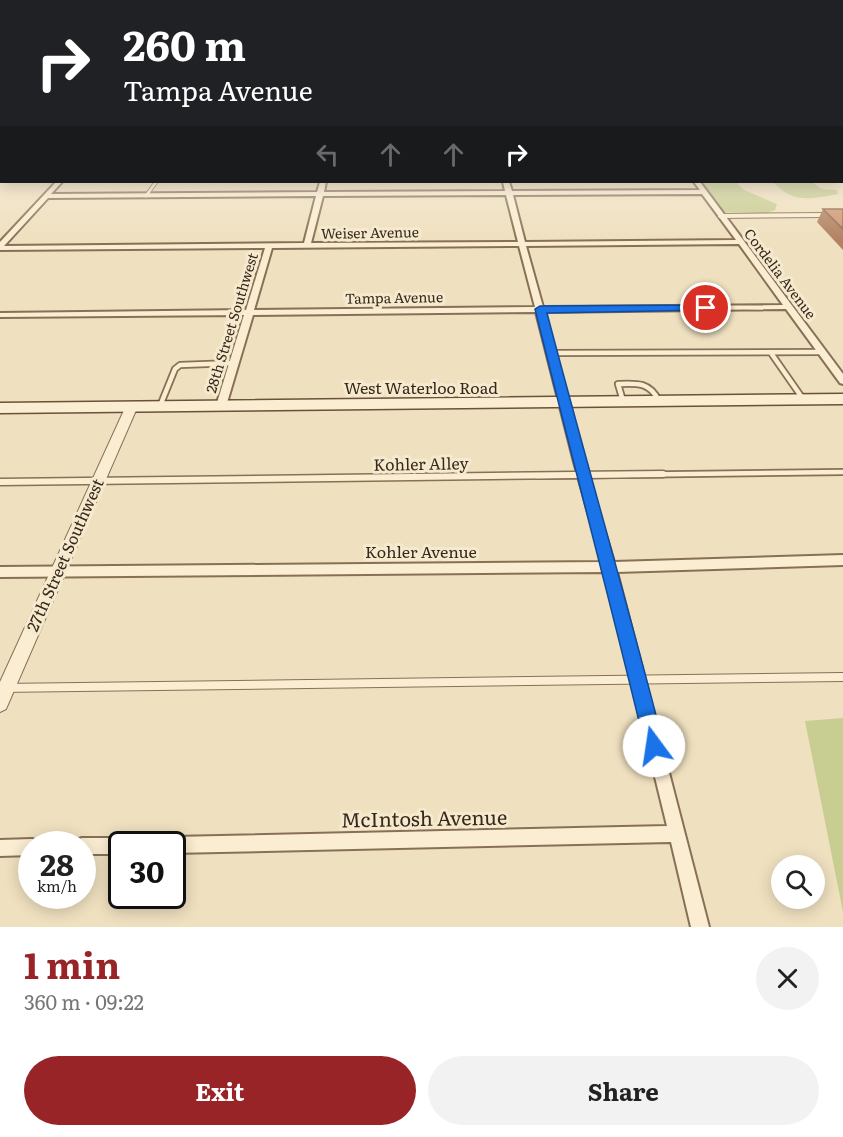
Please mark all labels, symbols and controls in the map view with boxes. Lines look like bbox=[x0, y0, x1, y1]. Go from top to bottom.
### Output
text: 260 m bbox=[123, 12, 246, 74]
icon: right bbox=[24, 24, 102, 102]
text: Tampa Avenue bbox=[123, 69, 313, 109]
icon: left bbox=[311, 138, 344, 171]
icon: ahead bbox=[374, 138, 407, 171]
icon: ahead bbox=[437, 138, 470, 171]
icon: right bbox=[500, 138, 533, 171]
street label: Weiser Avenue bbox=[321, 221, 419, 243]
street label: Cordelia Avenue bbox=[740, 224, 821, 323]
street label: 28th Street Southwest bbox=[200, 250, 262, 395]
pin bbox=[680, 282, 731, 333]
street label: Tampa Avenue bbox=[345, 286, 443, 308]
icon: arrive bbox=[689, 291, 722, 324]
street label: West Waterloo Road bbox=[344, 375, 498, 399]
street label: Kohler Alley bbox=[373, 450, 470, 476]
street label: 27th Street Southwest bbox=[19, 474, 109, 635]
street label: Kohler Avenue bbox=[365, 539, 477, 563]
position arrow bbox=[622, 714, 686, 778]
street label: McIntosh Avenue bbox=[341, 801, 507, 833]
speed limit sign: 30 bbox=[108, 831, 186, 909]
text: 28 bbox=[40, 841, 74, 885]
map controls bbox=[771, 855, 825, 909]
button: search bbox=[771, 855, 825, 909]
text: km/h bbox=[37, 874, 77, 897]
text: 1 min bbox=[24, 937, 120, 990]
button: close bbox=[756, 947, 819, 1010]
text: 360 m · 09:22 bbox=[24, 986, 144, 1016]
button: Exit bbox=[24, 1056, 416, 1125]
button: Share bbox=[428, 1056, 819, 1125]

